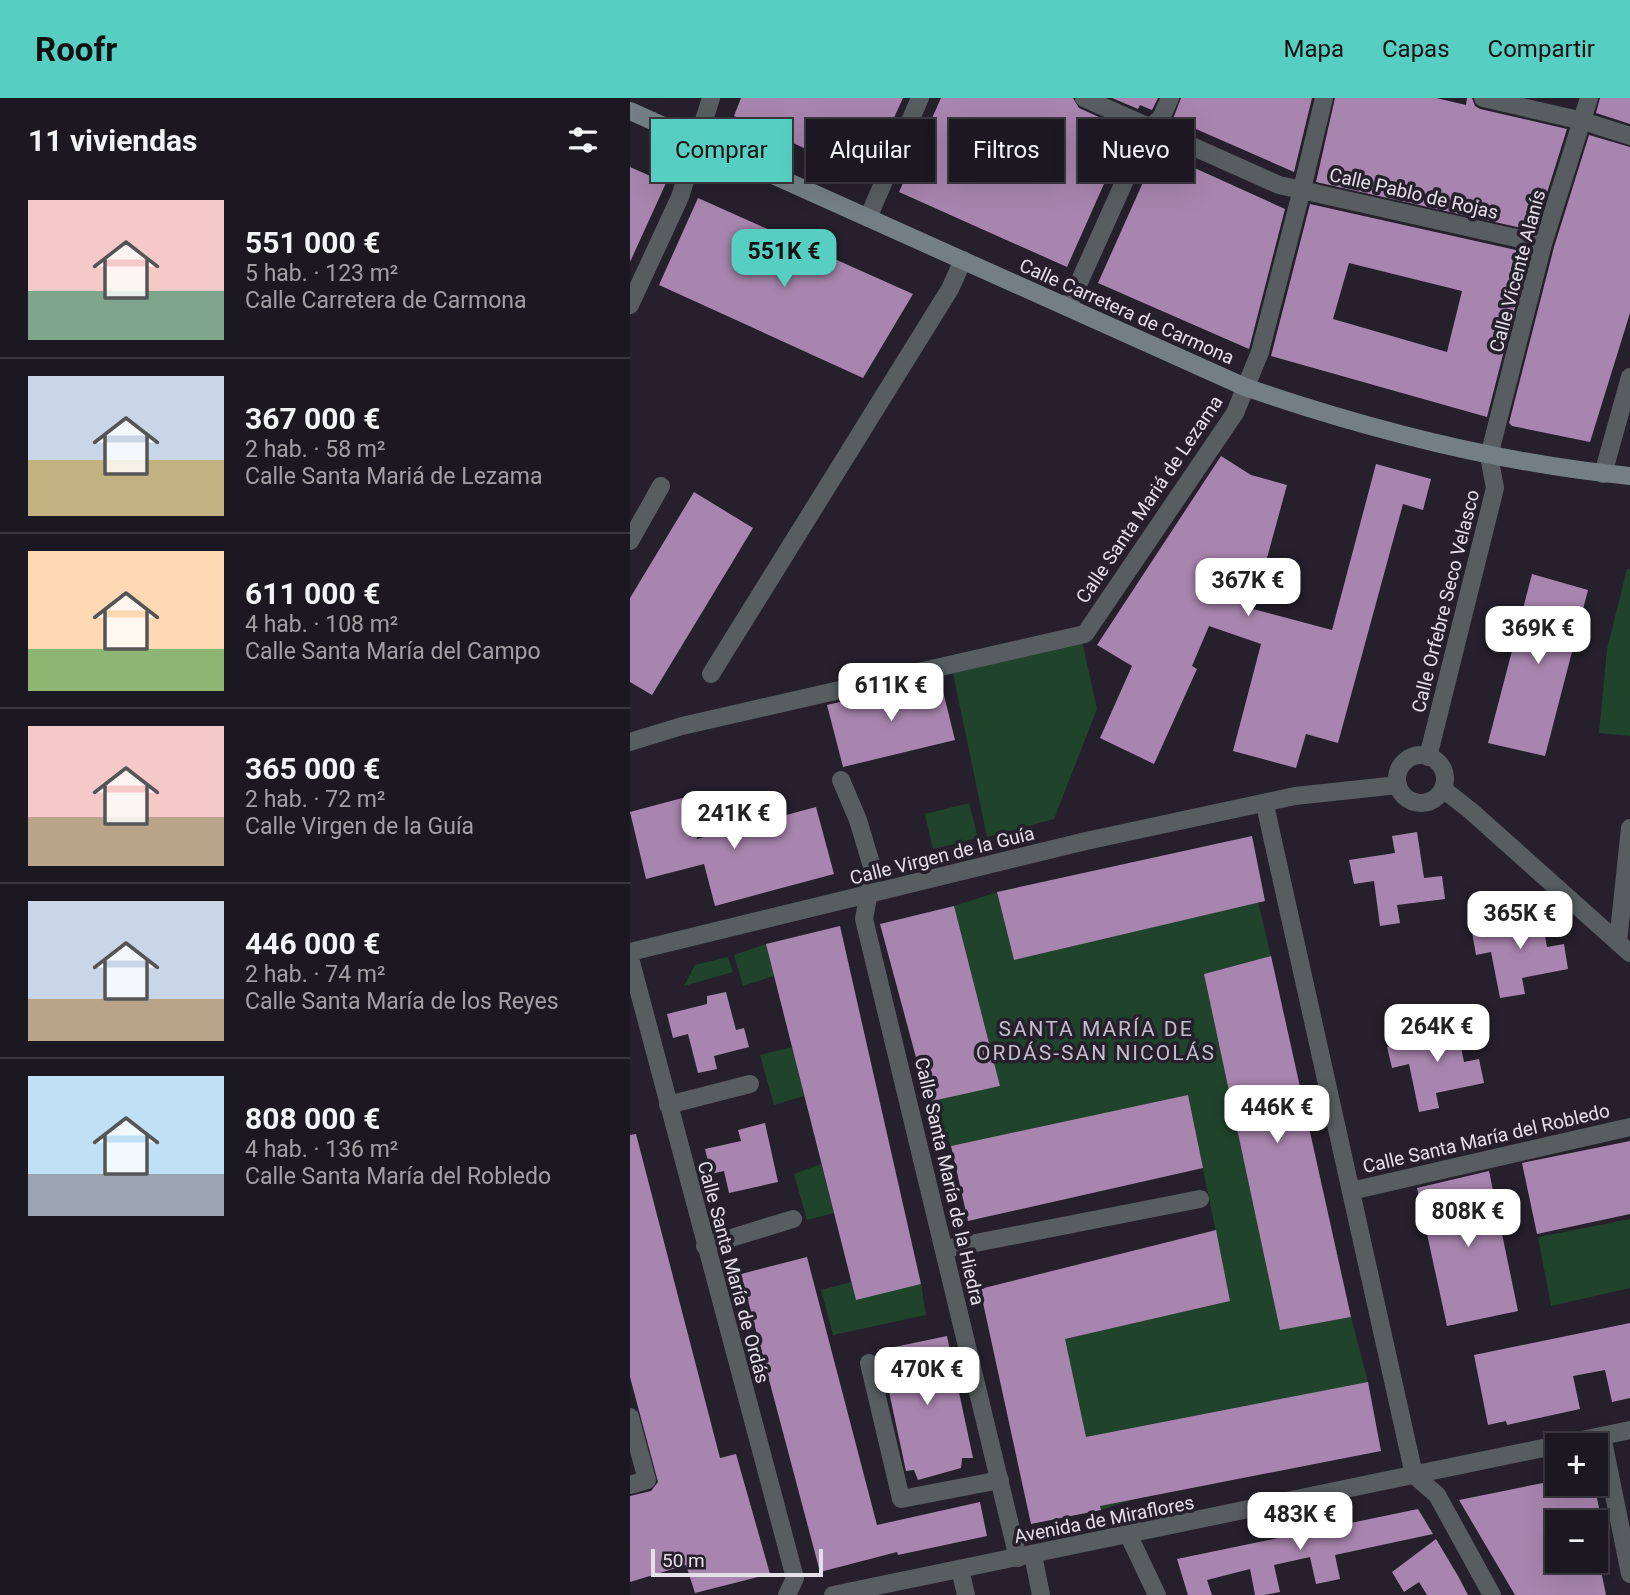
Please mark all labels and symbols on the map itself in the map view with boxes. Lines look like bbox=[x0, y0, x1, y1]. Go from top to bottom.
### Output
street label: Calle Pablo de Rojas bbox=[1327, 163, 1501, 224]
street label: Calle Vicente Alanís bbox=[1485, 187, 1550, 355]
pin: 551K € bbox=[727, 230, 841, 289]
street label: Calle Carretera de Carmona bbox=[1016, 254, 1238, 369]
street label: Calle Santa Mariá de Lezama bbox=[1071, 391, 1228, 608]
street label: Calle Orfebre Seco Velasco bbox=[1407, 487, 1484, 715]
pin: 367K € bbox=[1191, 559, 1305, 618]
pin: 369K € bbox=[1481, 606, 1595, 666]
pin: 611K € bbox=[834, 664, 948, 723]
pin: 241K € bbox=[677, 792, 791, 851]
street label: Calle Virgen de la Guía bbox=[848, 821, 1037, 890]
pin: 365K € bbox=[1463, 892, 1577, 951]
pin: 264K € bbox=[1380, 1004, 1494, 1064]
district label: SANTA MARÍA DE ORDÁS-SAN NICOLÁS bbox=[976, 1017, 1216, 1065]
street label: Calle Santa María de la Hiedra bbox=[910, 1055, 989, 1307]
pin: 446K € bbox=[1220, 1086, 1334, 1145]
street label: Calle Santa María del Robledo bbox=[1360, 1099, 1612, 1178]
street label: Calle Santa María de Ordás bbox=[693, 1159, 774, 1386]
pin: 808K € bbox=[1411, 1190, 1525, 1249]
pin: 470K € bbox=[870, 1348, 984, 1407]
street label: Avenida de Miraflores bbox=[1012, 1491, 1196, 1548]
pin: 483K € bbox=[1243, 1492, 1357, 1552]
scale bar bbox=[651, 1546, 822, 1578]

